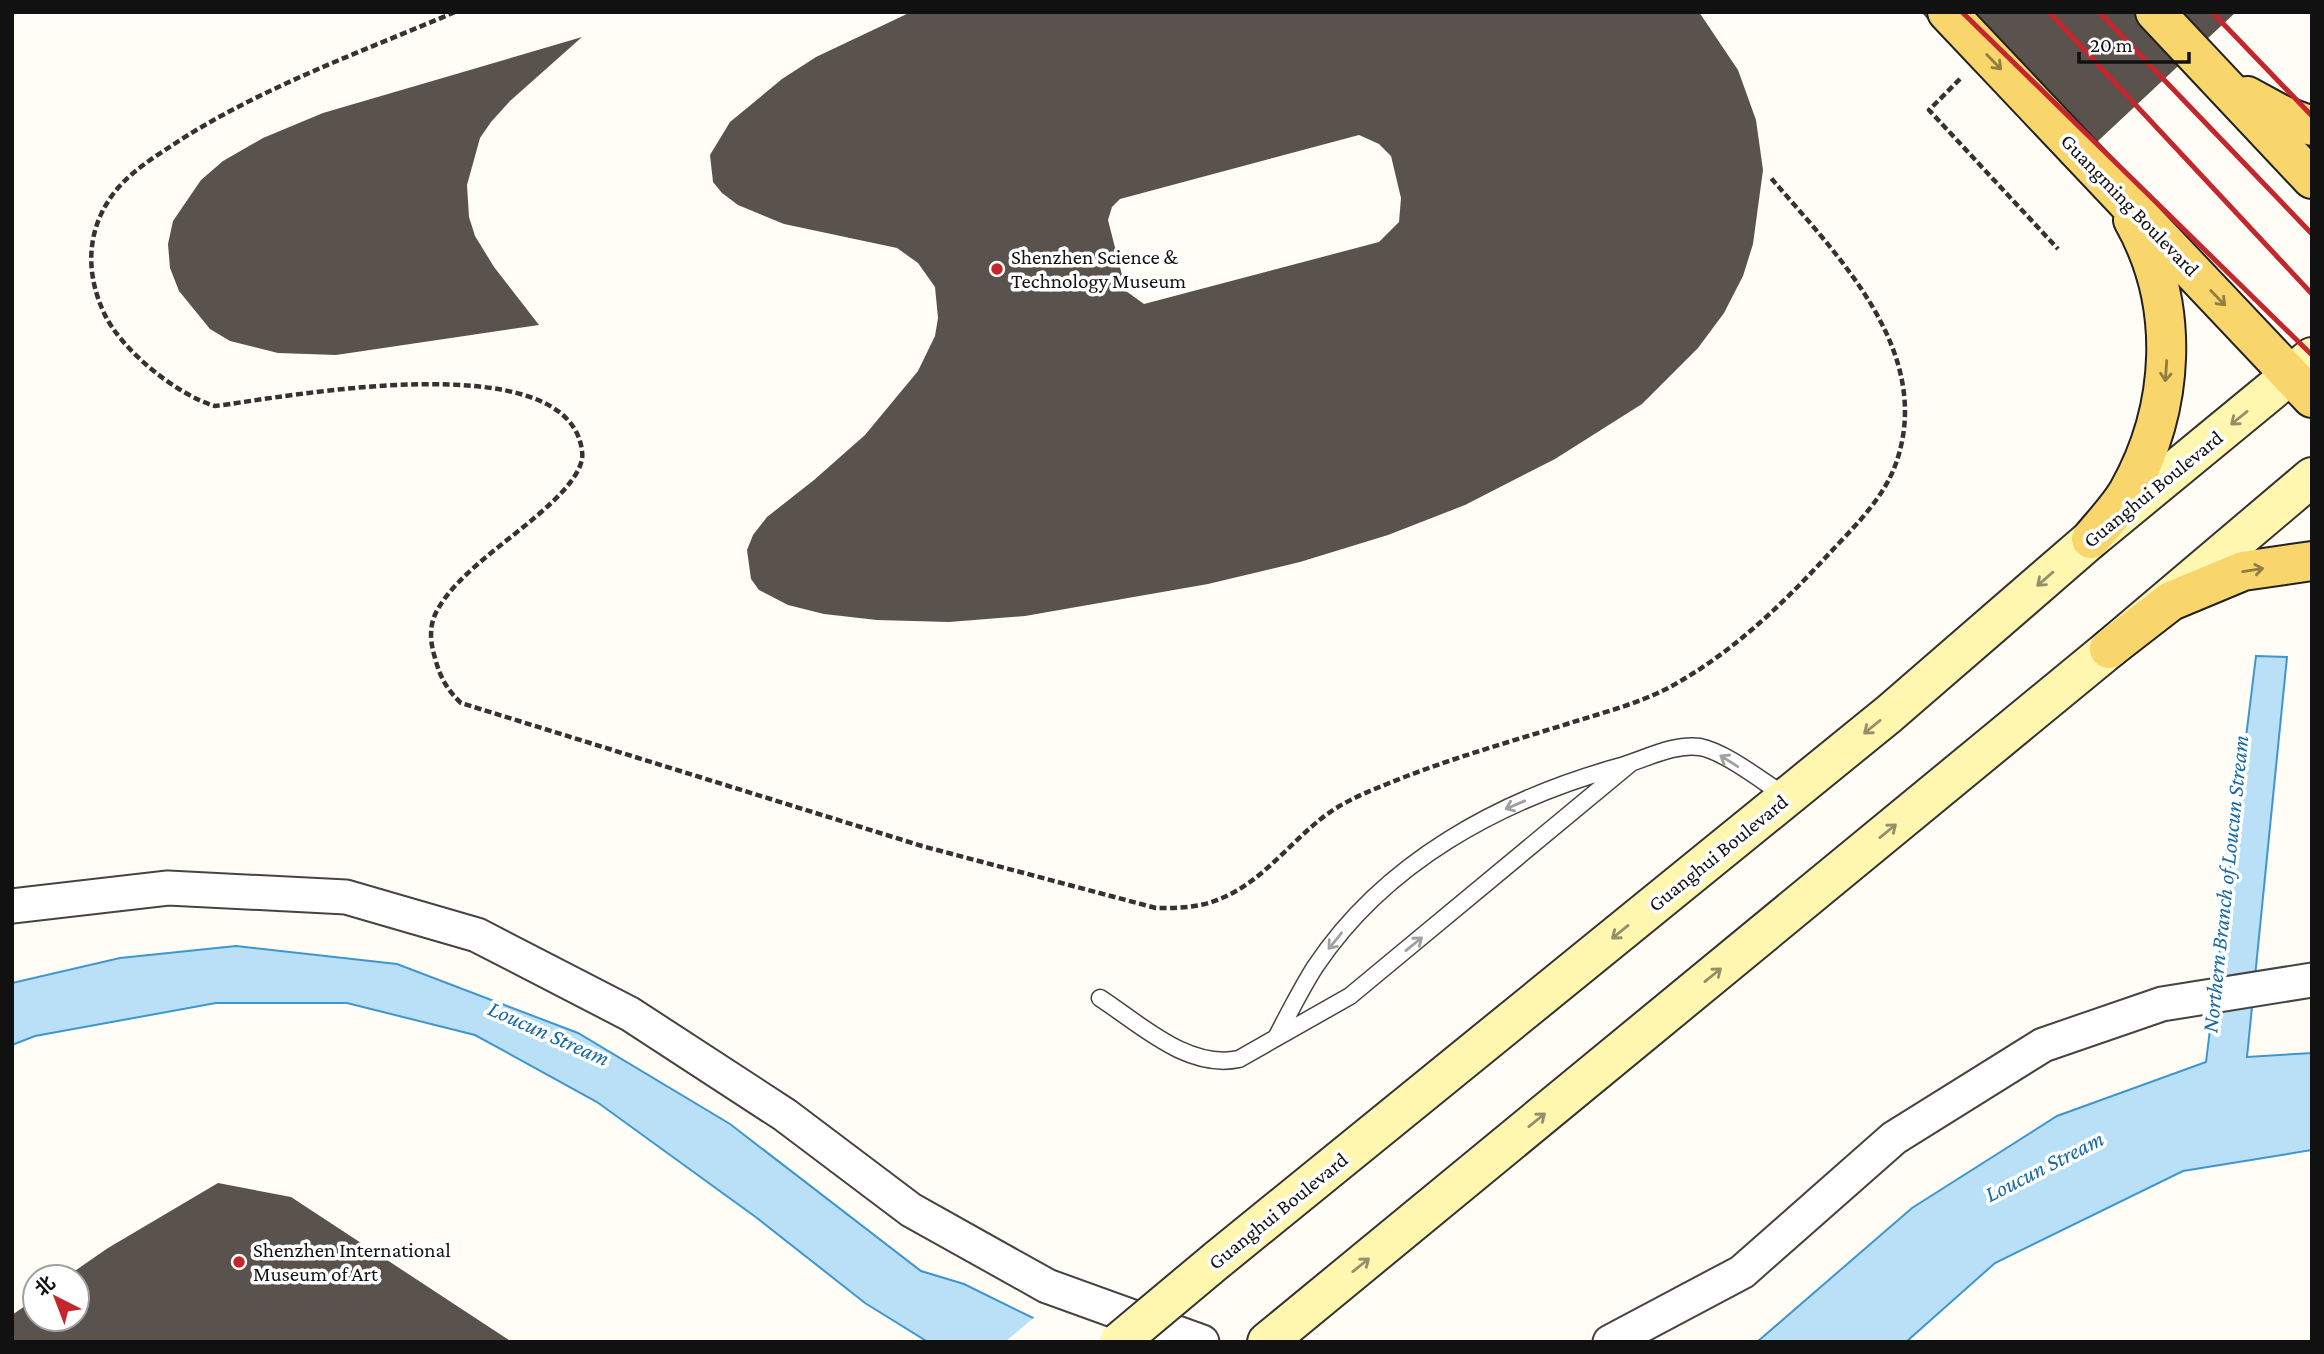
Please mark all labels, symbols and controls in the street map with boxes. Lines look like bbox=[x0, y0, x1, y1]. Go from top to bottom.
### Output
scale bar bbox=[2079, 21, 2189, 65]
text: 20 m bbox=[2090, 33, 2133, 57]
one-way arrow bbox=[1985, 53, 2002, 70]
street label: Guangming Boulevard bbox=[2056, 129, 2204, 281]
place label: Shenzhen Science & Technology Museum bbox=[1011, 245, 1186, 293]
marker: Shenzhen Science & Technology Museum bbox=[989, 261, 1005, 277]
one-way arrow bbox=[2210, 289, 2227, 306]
one-way arrow bbox=[2159, 359, 2172, 382]
one-way arrow bbox=[2230, 410, 2248, 426]
street label: Guanghui Boulevard bbox=[2078, 425, 2228, 553]
one-way arrow bbox=[2241, 563, 2264, 576]
one-way arrow bbox=[2036, 571, 2054, 587]
one-way arrow bbox=[1864, 719, 1882, 735]
water label: Northern Branch of Loucun Stream bbox=[2196, 734, 2254, 1034]
one-way arrow bbox=[1719, 753, 1739, 767]
street label: Guanghui Boulevard bbox=[1643, 789, 1793, 917]
one-way arrow bbox=[1504, 799, 1526, 812]
one-way arrow bbox=[1879, 823, 1897, 839]
one-way arrow bbox=[1611, 925, 1629, 940]
one-way arrow bbox=[1328, 931, 1343, 949]
one-way arrow bbox=[1405, 936, 1423, 951]
one-way arrow bbox=[1703, 968, 1721, 983]
water label: Loucun Stream bbox=[484, 995, 614, 1071]
one-way arrow bbox=[1528, 1112, 1546, 1128]
water label: Loucun Stream bbox=[1980, 1125, 2108, 1207]
street label: Guanghui Boulevard bbox=[1203, 1147, 1353, 1275]
place label: Shenzhen International Museum of Art bbox=[253, 1238, 451, 1286]
marker: Shenzhen International Museum of Art bbox=[231, 1254, 247, 1270]
one-way arrow bbox=[1352, 1257, 1370, 1272]
north arrow bbox=[21, 1263, 91, 1333]
text: 北 bbox=[31, 1272, 59, 1300]

